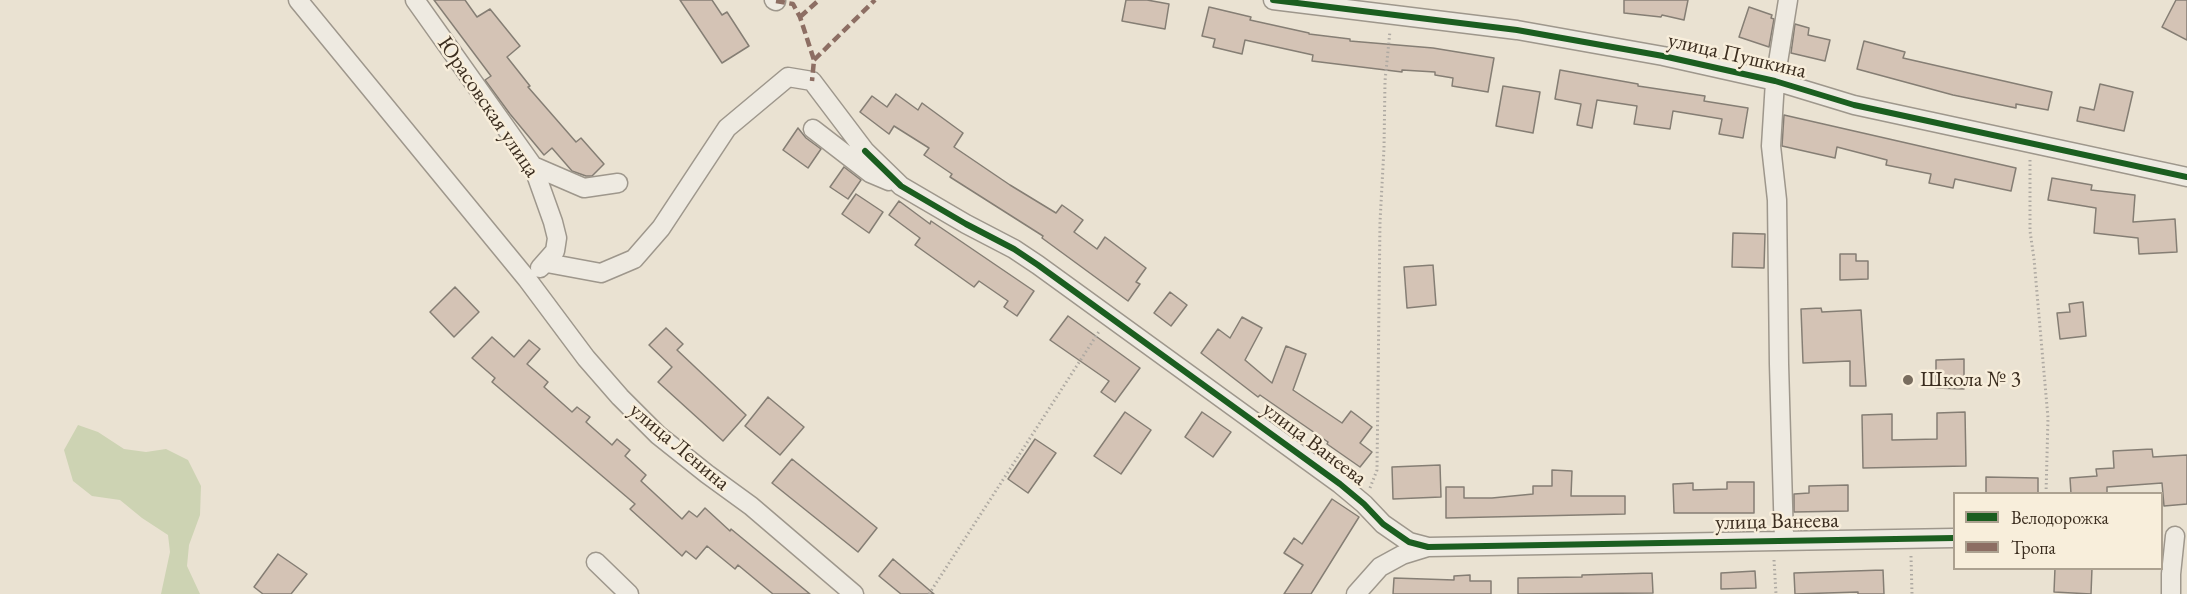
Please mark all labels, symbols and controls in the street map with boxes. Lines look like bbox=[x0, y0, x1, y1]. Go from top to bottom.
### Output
street label: улица Пушкина bbox=[1665, 27, 1809, 85]
street label: Юрасовская улица bbox=[431, 32, 545, 182]
place label: Школа № 3 bbox=[1920, 367, 2021, 393]
marker: Школа № 3 bbox=[1901, 373, 1915, 387]
street label: улица Ванеева bbox=[1257, 396, 1371, 492]
street label: улица Ленина bbox=[623, 397, 735, 497]
legend bbox=[1953, 492, 2163, 570]
text: Велодорожка bbox=[2011, 506, 2109, 529]
street label: улица Ванеева bbox=[1715, 508, 1839, 536]
text: Тропа bbox=[2011, 536, 2056, 559]

